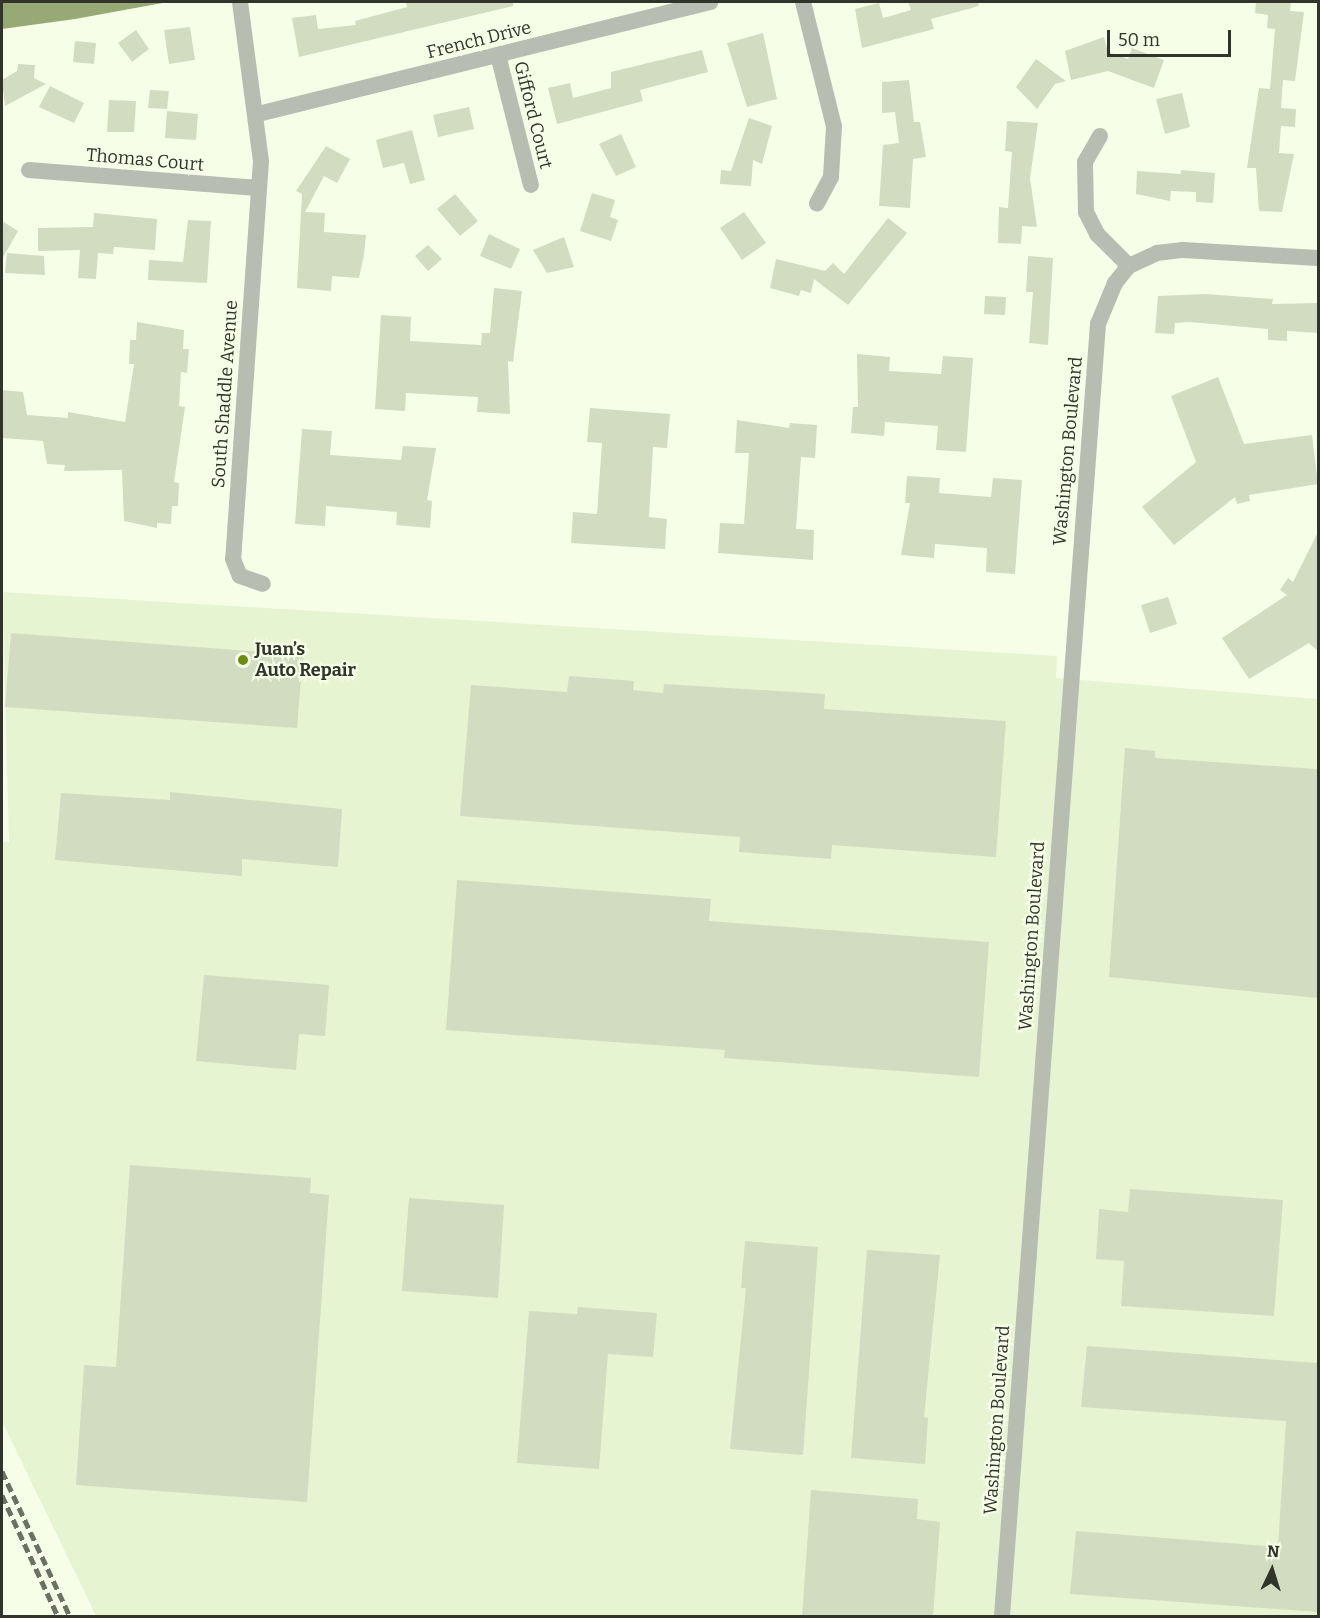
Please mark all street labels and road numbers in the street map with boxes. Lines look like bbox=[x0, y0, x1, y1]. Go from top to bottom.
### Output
street label: French Drive bbox=[425, 17, 533, 63]
street label: Gifford Court bbox=[509, 59, 557, 171]
street label: Thomas Court bbox=[85, 144, 205, 176]
street label: South Shaddle Avenue bbox=[208, 299, 242, 489]
street label: Washington Boulevard bbox=[1049, 356, 1087, 546]
street label: Washington Boulevard bbox=[1015, 841, 1049, 1031]
street label: Washington Boulevard bbox=[980, 1325, 1014, 1515]

